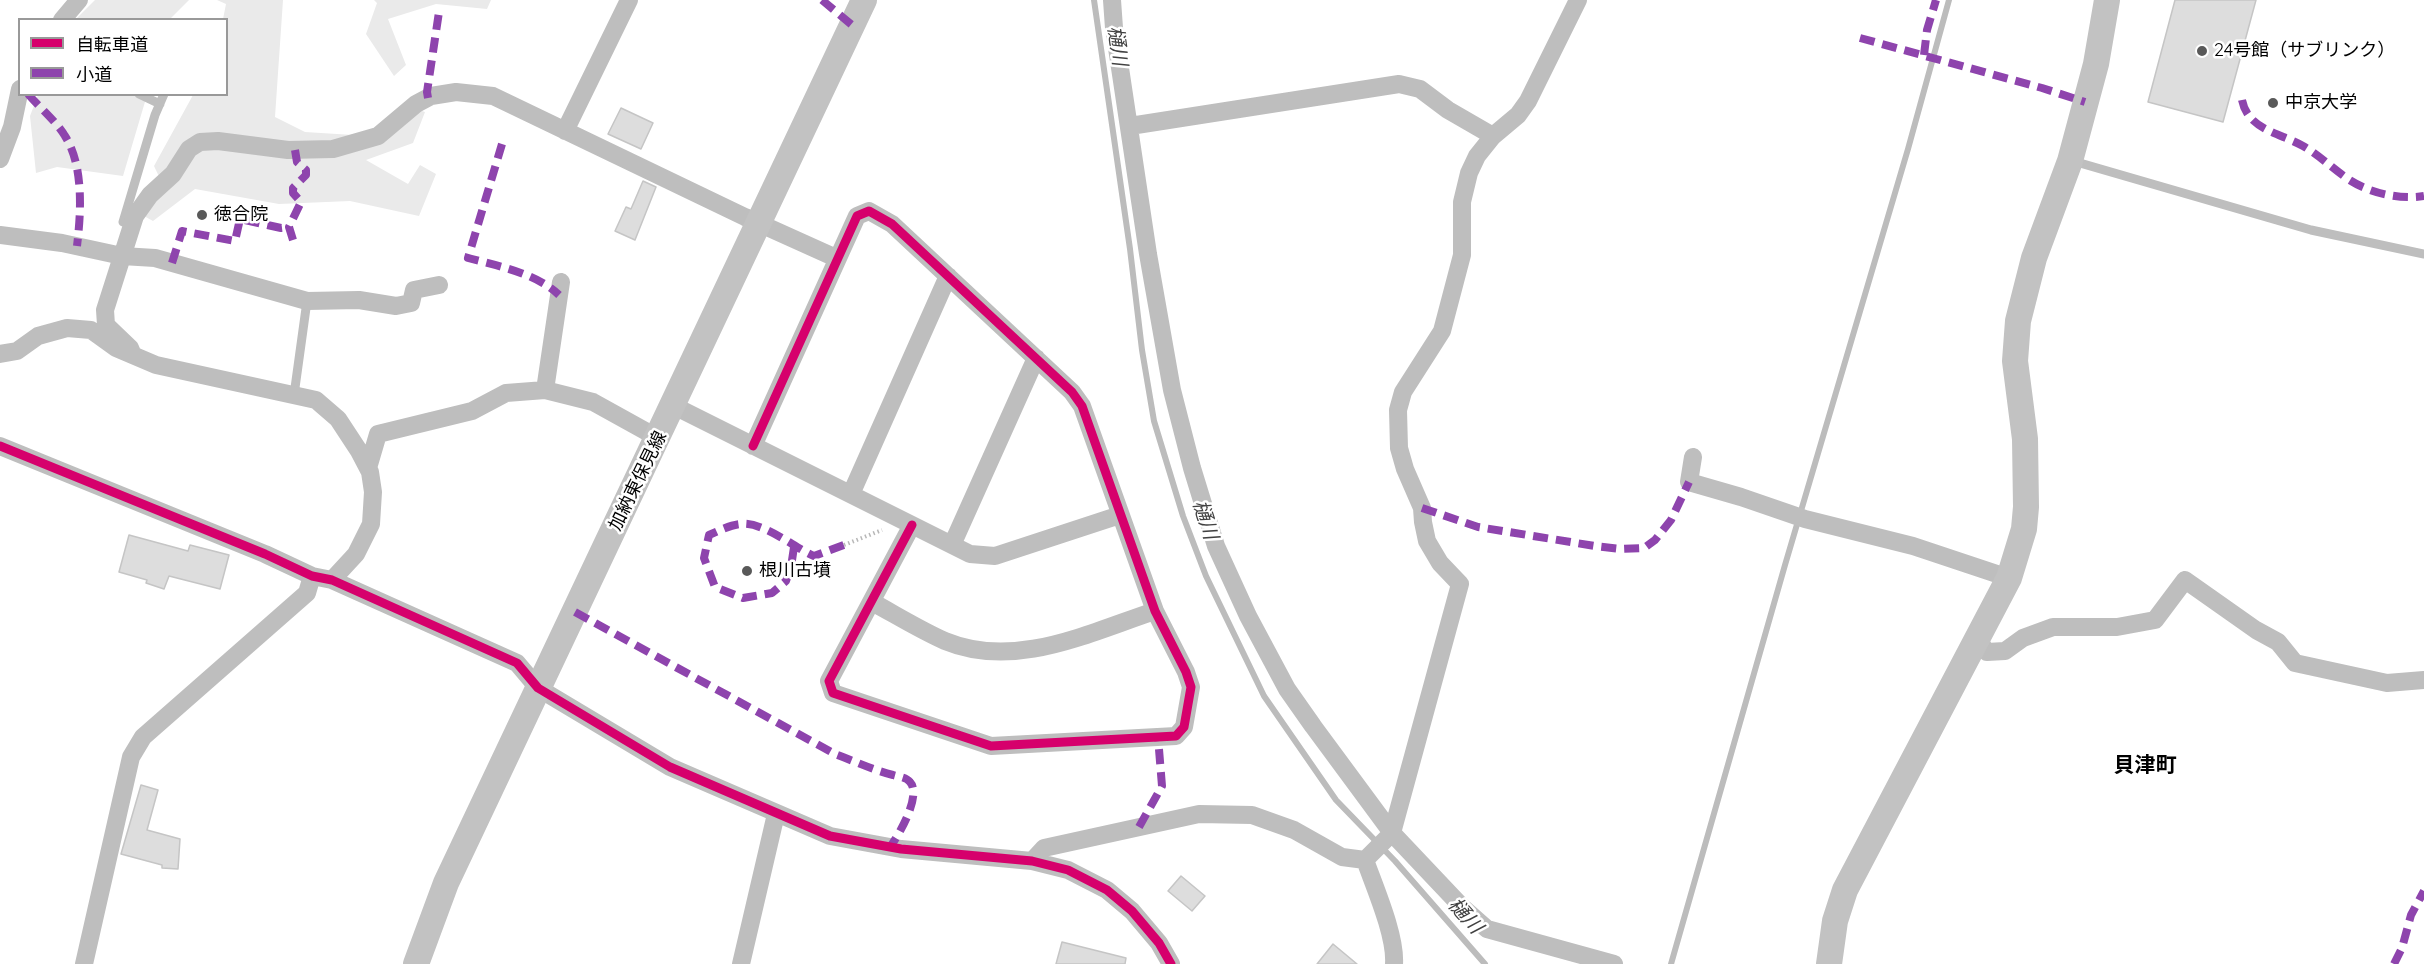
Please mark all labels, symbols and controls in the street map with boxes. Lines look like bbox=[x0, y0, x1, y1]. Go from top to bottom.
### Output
legend bbox=[18, 18, 228, 96]
water label: 樋川 bbox=[1102, 25, 1132, 67]
text: 自転車道 bbox=[76, 33, 148, 56]
place label: 24号館（サブリンク） bbox=[2214, 40, 2395, 62]
marker: 24号館（サブリンク） bbox=[2195, 44, 2209, 58]
text: 小道 bbox=[76, 63, 112, 86]
place label: 中京大学 bbox=[2285, 92, 2357, 114]
marker: 中京大学 bbox=[2266, 96, 2280, 110]
place label: 徳合院 bbox=[214, 204, 268, 226]
marker: 徳合院 bbox=[195, 208, 209, 222]
street label: 加納東保見線 bbox=[605, 428, 671, 534]
water label: 樋川 bbox=[1187, 497, 1223, 543]
place label: 根川古墳 bbox=[759, 560, 831, 582]
marker: 根川古墳 bbox=[740, 564, 754, 578]
district label: 貝津町 bbox=[2114, 753, 2176, 779]
water label: 樋川 bbox=[1443, 893, 1487, 939]

